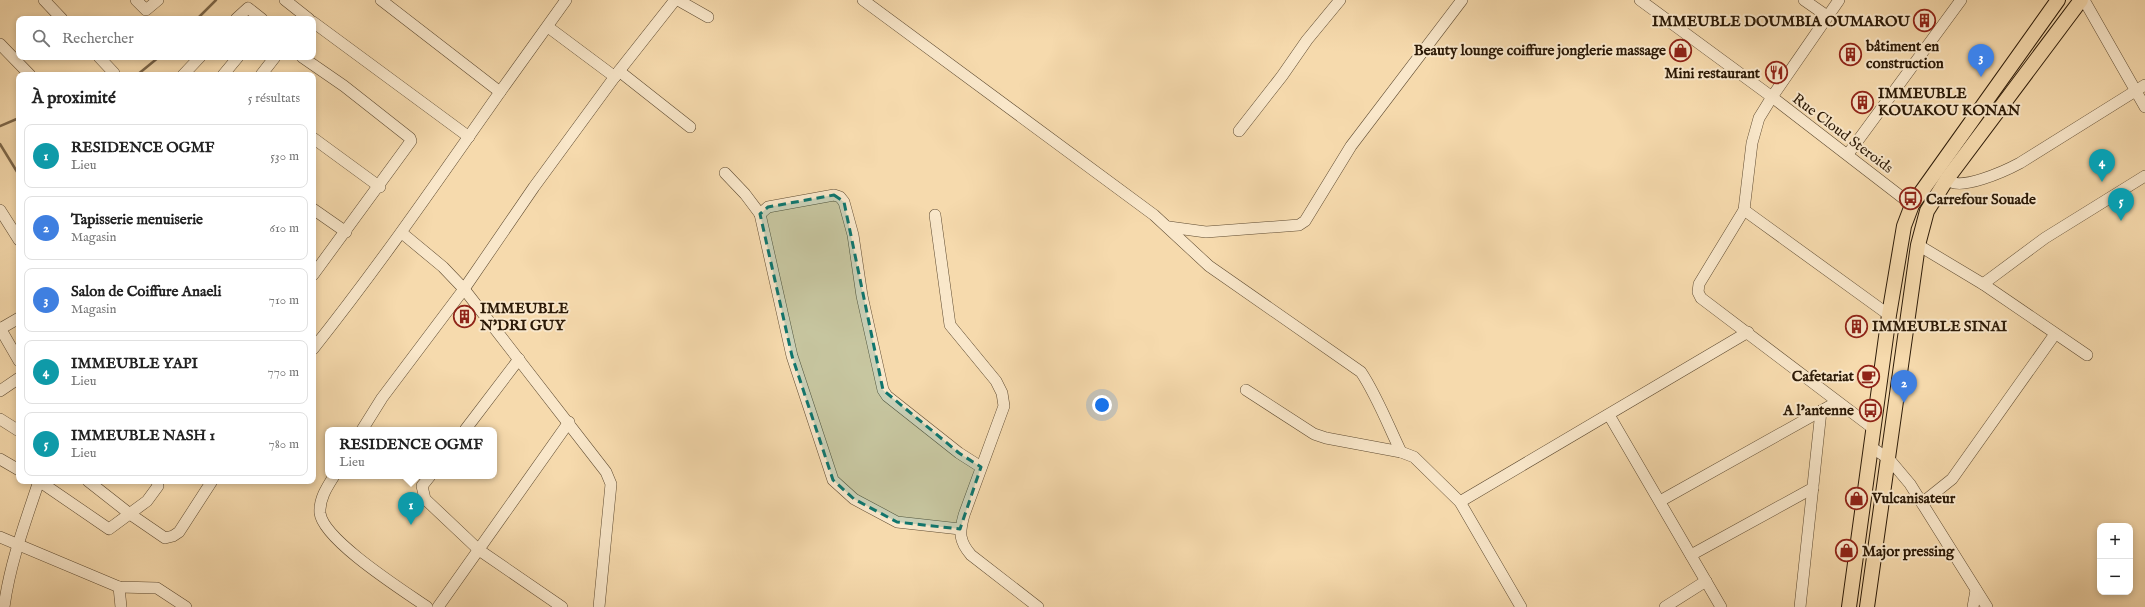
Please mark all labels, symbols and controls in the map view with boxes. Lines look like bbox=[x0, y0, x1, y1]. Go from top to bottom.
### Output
building icon: IMMEUBLE DOUMBIA OUMAROU bbox=[1912, 8, 1938, 34]
place label: IMMEUBLE DOUMBIA OUMAROU bbox=[1652, 12, 1911, 31]
search box bbox=[16, 16, 316, 60]
icon: search bbox=[30, 27, 52, 49]
text: Rechercher bbox=[62, 29, 134, 48]
shop icon: Beauty lounge coiffure jonglerie massage bbox=[1668, 37, 1694, 63]
place label: bâtiment en construction bbox=[1865, 37, 1944, 73]
place label: Beauty lounge coiffure jonglerie massage bbox=[1414, 41, 1666, 60]
building icon: bâtiment en construction bbox=[1838, 42, 1864, 68]
pin: 3 bbox=[1968, 44, 1994, 77]
restaurant icon: Mini restaurant bbox=[1763, 60, 1789, 86]
place label: Mini restaurant bbox=[1664, 64, 1761, 83]
place label: IMMEUBLE KOUAKOU KONAN bbox=[1878, 84, 2020, 120]
text: À proximité bbox=[32, 88, 116, 109]
street label: Rue Cloud Steroids bbox=[1788, 89, 1897, 178]
building icon: IMMEUBLE KOUAKOU KONAN bbox=[1849, 89, 1875, 115]
text: 5 résultats bbox=[248, 90, 300, 107]
text: RESIDENCE OGMF bbox=[71, 138, 214, 157]
text: 1 bbox=[44, 148, 48, 165]
text: 530 m bbox=[270, 148, 299, 165]
pin: 4 bbox=[2089, 149, 2115, 182]
text: Lieu bbox=[71, 157, 96, 174]
bus stop icon: Carrefour Souade bbox=[1897, 186, 1923, 212]
pin: 5 bbox=[2108, 188, 2134, 221]
place label: Carrefour Souade bbox=[1926, 190, 2036, 209]
text: Tapisserie menuiserie bbox=[71, 210, 203, 229]
text: 2 bbox=[43, 220, 49, 237]
text: 610 m bbox=[270, 220, 299, 237]
text: Magasin bbox=[71, 229, 117, 246]
text: Salon de Coiffure Anaeli bbox=[71, 282, 221, 301]
text: 3 bbox=[44, 292, 48, 309]
text: 710 m bbox=[269, 292, 299, 309]
place label: IMMEUBLE N'DRI GUY bbox=[479, 299, 569, 335]
text: Magasin bbox=[71, 301, 117, 318]
building icon: IMMEUBLE N'DRI GUY bbox=[451, 304, 477, 330]
building icon: IMMEUBLE SINAI bbox=[1844, 313, 1870, 339]
place label: IMMEUBLE SINAI bbox=[1872, 317, 2008, 336]
text: IMMEUBLE YAPI bbox=[71, 354, 198, 373]
cafe icon: Cafetariat bbox=[1856, 363, 1882, 389]
text: 4 bbox=[43, 364, 49, 381]
text: 770 m bbox=[268, 364, 299, 381]
place label: Cafetariat bbox=[1792, 367, 1855, 386]
pin: 2 bbox=[1891, 370, 1917, 403]
text: Lieu bbox=[71, 373, 96, 390]
your location bbox=[1092, 395, 1112, 415]
bus stop icon: A l'antenne bbox=[1857, 397, 1883, 423]
place label: A l'antenne bbox=[1782, 401, 1854, 420]
text: IMMEUBLE NASH 1 bbox=[71, 426, 215, 445]
popup bbox=[325, 427, 497, 479]
text: RESIDENCE OGMF bbox=[339, 435, 483, 454]
text: 5 bbox=[44, 436, 48, 453]
text: 780 m bbox=[269, 436, 299, 453]
text: Lieu bbox=[71, 445, 96, 462]
text: Lieu bbox=[339, 454, 365, 471]
shop icon: Vulcanisateur bbox=[1843, 485, 1869, 511]
place label: Vulcanisateur bbox=[1871, 489, 1956, 508]
pin: 1 bbox=[398, 492, 424, 525]
map controls bbox=[2097, 523, 2133, 595]
button: + bbox=[2097, 523, 2133, 559]
shop icon: Major pressing bbox=[1833, 538, 1859, 564]
place label: Major pressing bbox=[1862, 542, 1955, 561]
button: − bbox=[2097, 559, 2133, 595]

